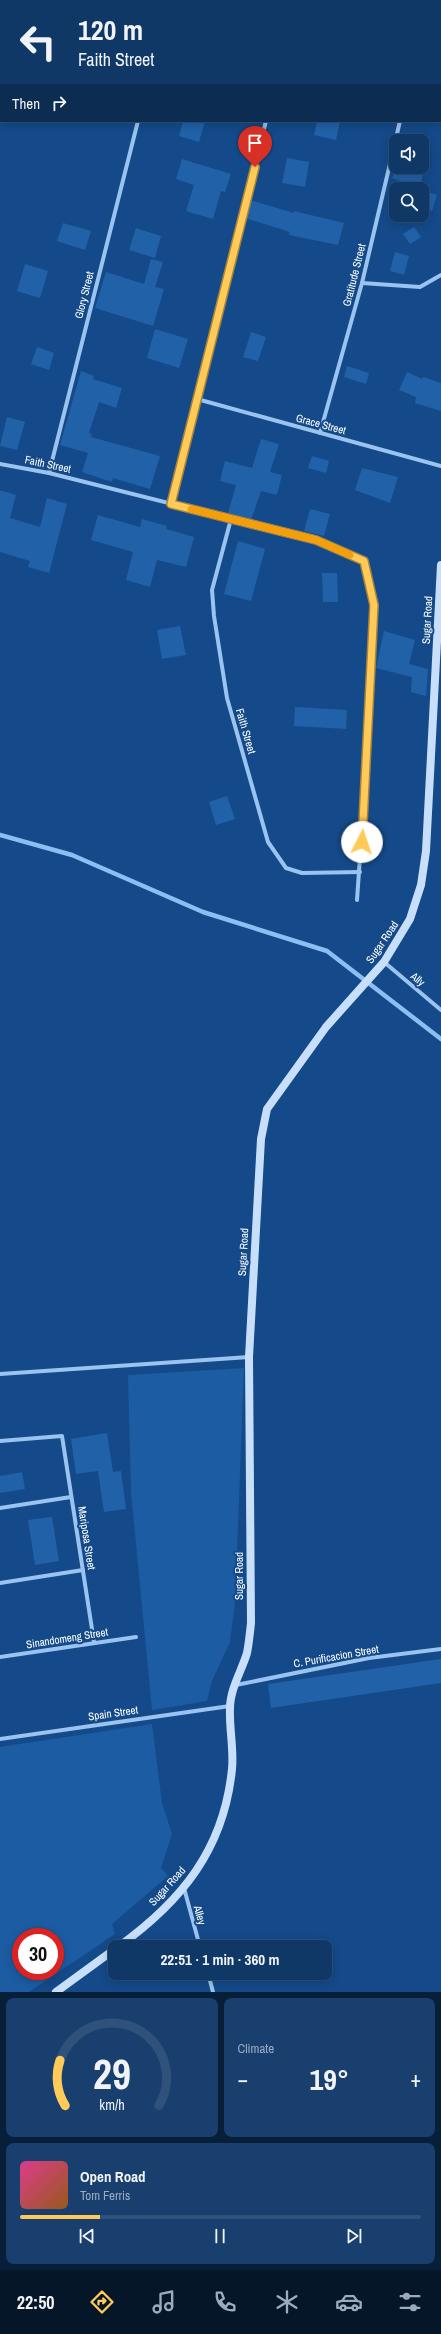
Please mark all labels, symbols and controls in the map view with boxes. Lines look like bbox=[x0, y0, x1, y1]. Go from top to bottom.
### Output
text: 120 m bbox=[78, 11, 143, 49]
icon: left bbox=[12, 16, 64, 68]
text: Faith Street bbox=[78, 47, 154, 72]
icon: right bbox=[48, 92, 70, 114]
text: Then bbox=[12, 93, 40, 114]
pin bbox=[238, 126, 272, 167]
icon: arrive bbox=[244, 132, 266, 154]
map controls bbox=[389, 134, 429, 222]
button: sound bbox=[389, 134, 429, 174]
button: search bbox=[389, 182, 429, 222]
street label: Gratitude Street bbox=[339, 242, 369, 308]
street label: Glory Street bbox=[71, 269, 97, 320]
street label: Grace Street bbox=[294, 411, 348, 438]
street label: Faith Street bbox=[24, 452, 73, 476]
street label: Sugar Road bbox=[419, 596, 435, 644]
street label: Faith Street bbox=[233, 707, 259, 756]
position arrow bbox=[341, 821, 383, 863]
street label: Sugar Road bbox=[363, 918, 401, 966]
street label: Ally bbox=[407, 968, 428, 989]
street label: Sugar Road bbox=[235, 1228, 251, 1276]
street label: Mariposa Street bbox=[75, 1505, 99, 1571]
street label: Sugar Road bbox=[232, 1552, 246, 1600]
street label: Sinandomeng Street bbox=[25, 1625, 109, 1651]
street label: C. Purificacion Street bbox=[292, 1642, 380, 1670]
street label: Spain Street bbox=[87, 1703, 139, 1723]
street label: Sugar Road bbox=[146, 1863, 188, 1909]
street label: Alley bbox=[190, 1903, 210, 1927]
speed limit sign: 30 bbox=[12, 1928, 64, 1980]
text: 22:51 · 1 min · 360 m bbox=[161, 1949, 279, 1970]
text: Climate bbox=[238, 2040, 274, 2057]
text: 29 bbox=[93, 2045, 131, 2101]
text: 19° bbox=[310, 2059, 349, 2099]
text: − bbox=[238, 2064, 248, 2094]
text: + bbox=[410, 2064, 421, 2094]
text: km/h bbox=[99, 2094, 124, 2113]
text: Open Road bbox=[80, 2166, 146, 2187]
text: Tom Ferris bbox=[80, 2187, 130, 2204]
icon: previous bbox=[76, 2225, 98, 2247]
icon: pause bbox=[209, 2225, 231, 2247]
icon: next bbox=[343, 2225, 365, 2247]
icon: directions bbox=[88, 2288, 116, 2316]
icon: music bbox=[150, 2288, 178, 2316]
icon: phone bbox=[211, 2288, 239, 2316]
icon: climate bbox=[273, 2288, 301, 2316]
icon: car bbox=[335, 2288, 363, 2316]
icon: filters bbox=[396, 2288, 424, 2316]
text: 22:50 bbox=[17, 2290, 55, 2315]

